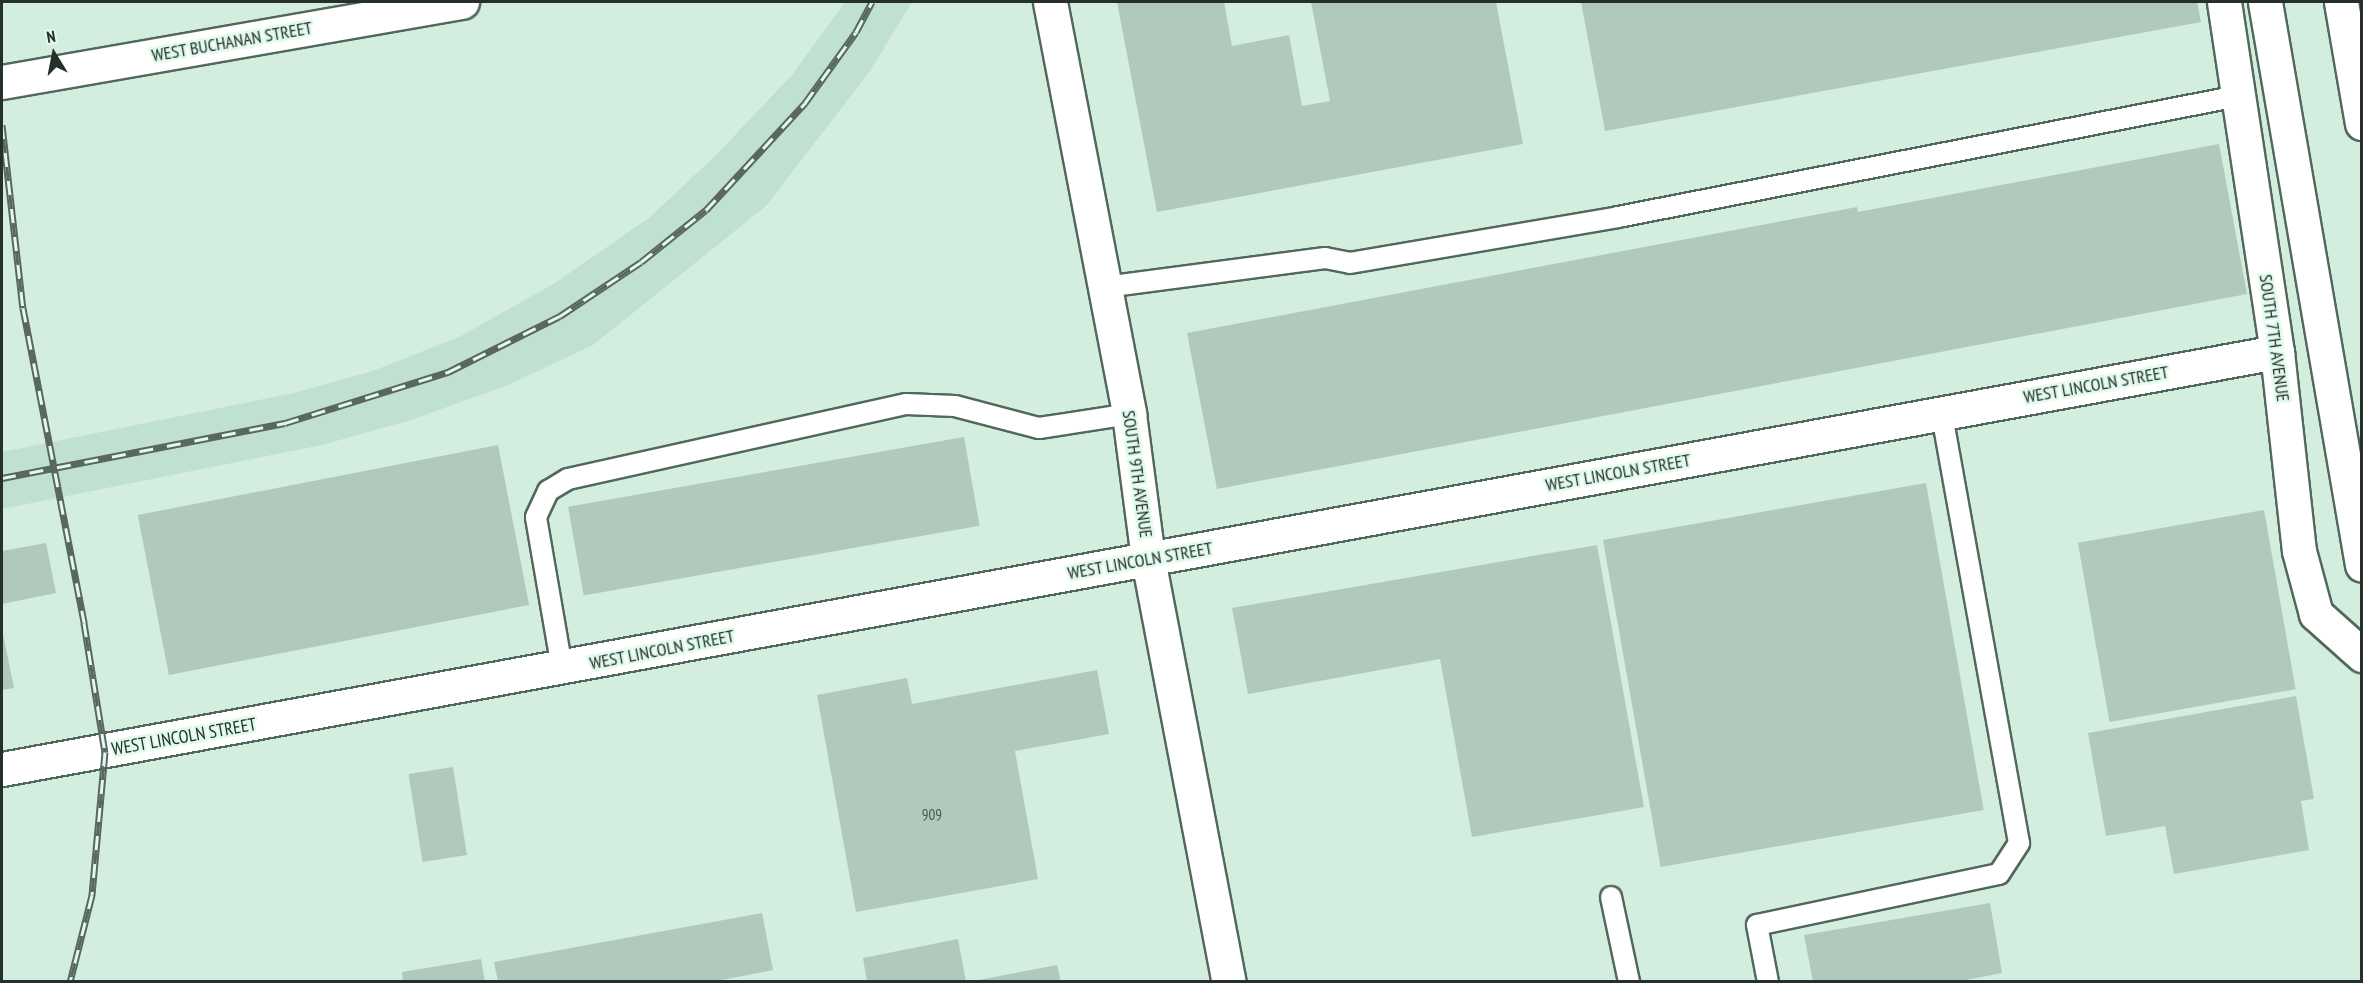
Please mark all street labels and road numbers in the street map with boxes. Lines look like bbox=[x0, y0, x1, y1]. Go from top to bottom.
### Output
street label: WEST BUCHANAN STREET bbox=[150, 17, 314, 67]
street label: SOUTH 7TH AVENUE bbox=[2254, 273, 2294, 403]
street label: WEST LINCOLN STREET bbox=[2022, 362, 2170, 408]
street label: SOUTH 9TH AVENUE bbox=[1117, 409, 1157, 539]
street label: WEST LINCOLN STREET bbox=[1544, 450, 1692, 496]
street label: WEST LINCOLN STREET bbox=[1066, 538, 1214, 584]
street label: WEST LINCOLN STREET bbox=[588, 625, 736, 675]
street label: WEST LINCOLN STREET bbox=[110, 714, 258, 760]

